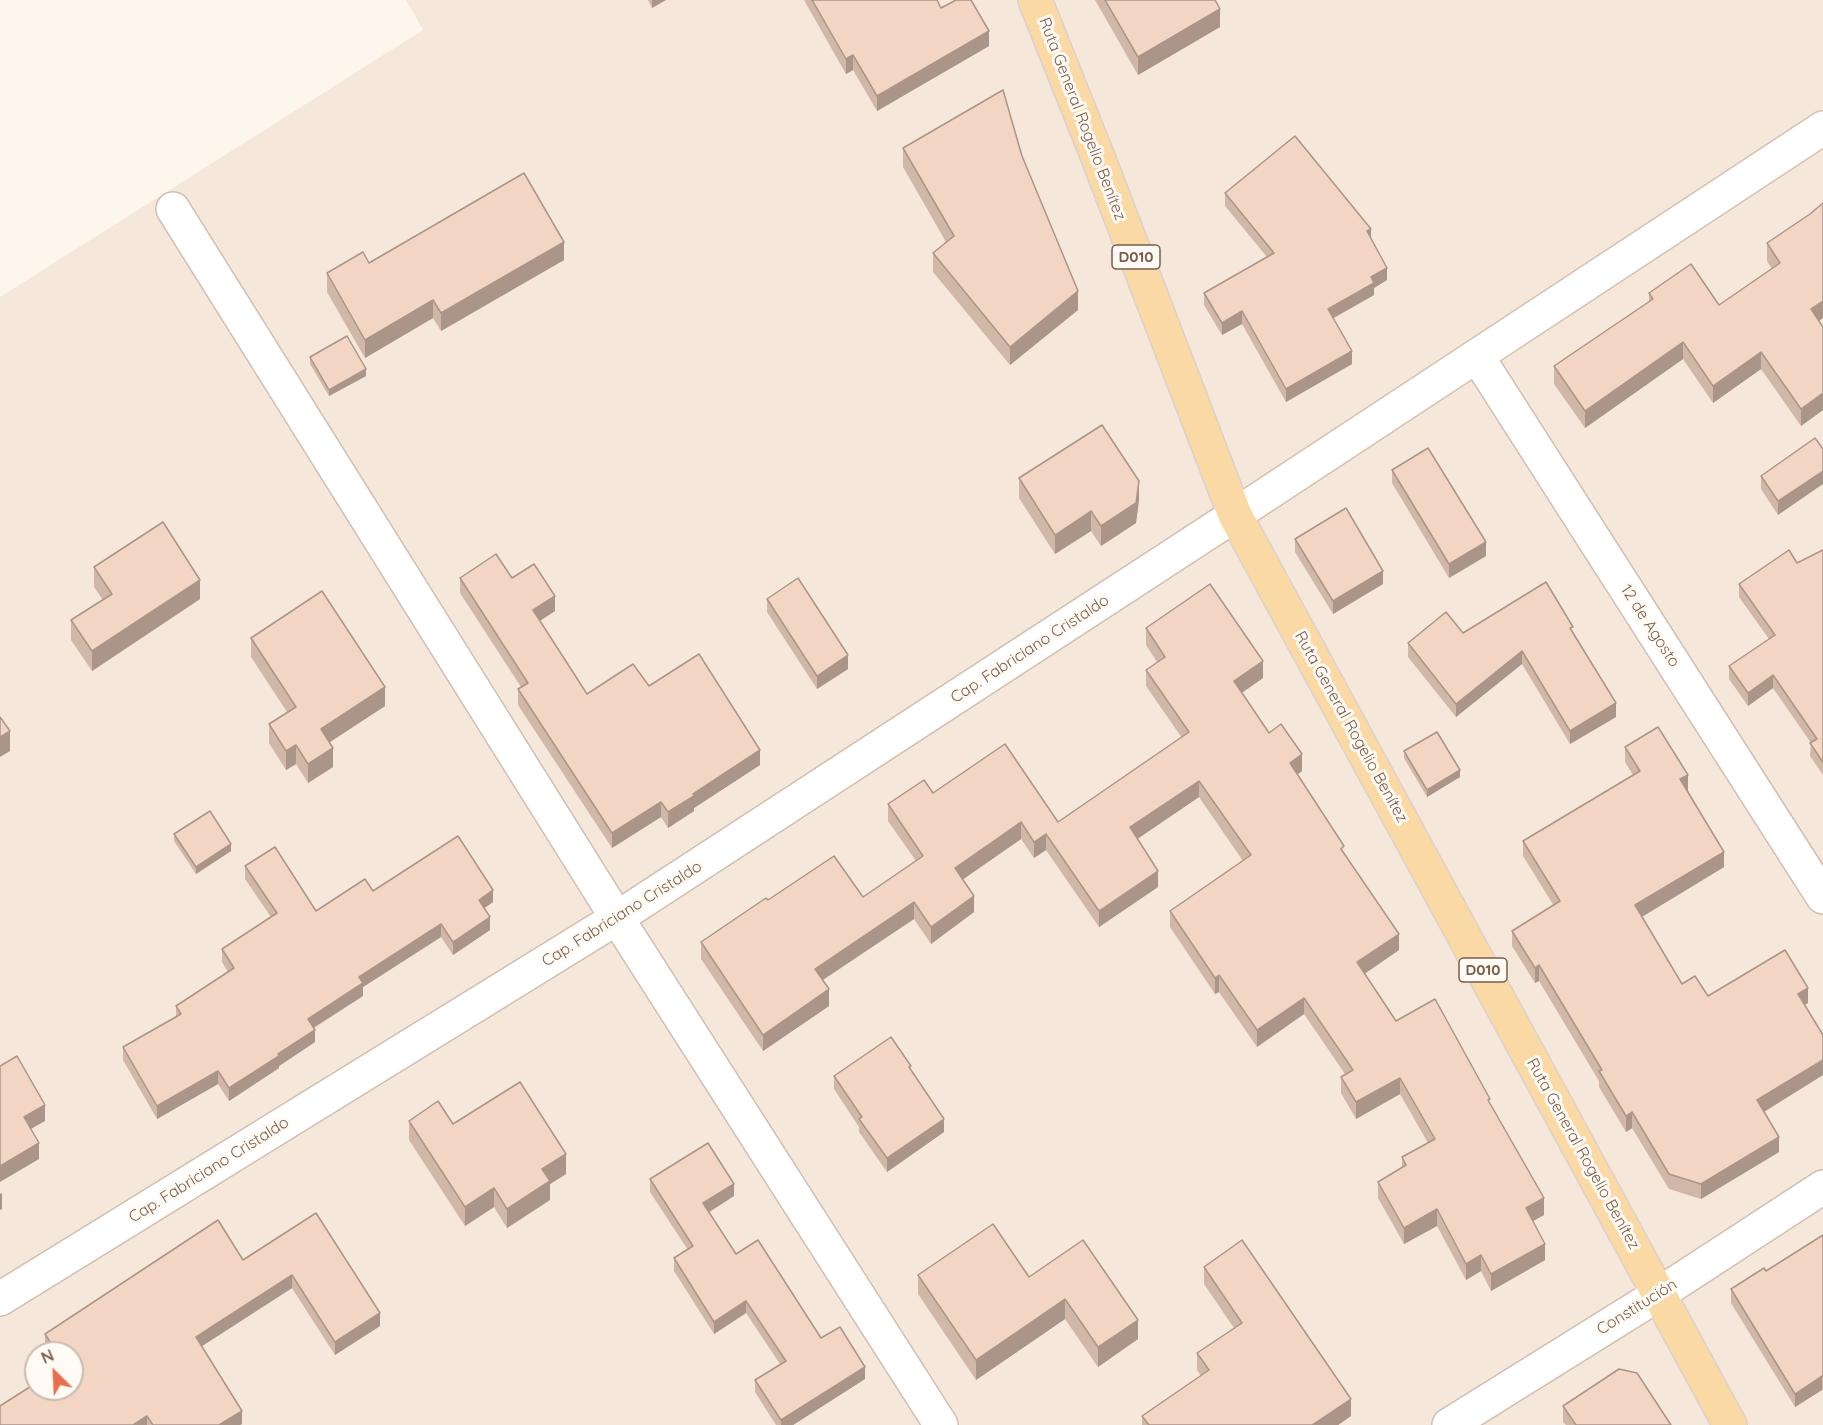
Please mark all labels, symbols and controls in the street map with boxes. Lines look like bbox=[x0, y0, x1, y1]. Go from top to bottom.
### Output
street label: Ruta General Rogelio Benítez bbox=[1034, 15, 1130, 223]
road number: D010 bbox=[1112, 245, 1160, 269]
street label: 12 de Agosto bbox=[1616, 581, 1684, 671]
street label: Cap. Fabriciano Cristaldo bbox=[947, 591, 1113, 707]
street label: Ruta General Rogelio Benítez bbox=[1290, 628, 1412, 826]
street label: Cap. Fabriciano Cristaldo bbox=[538, 857, 706, 971]
road number: D010 bbox=[1459, 958, 1507, 982]
street label: Ruta General Rogelio Benítez bbox=[1522, 1055, 1644, 1253]
street label: Cap. Fabriciano Cristaldo bbox=[125, 1113, 293, 1227]
street label: Constitución bbox=[1593, 1275, 1681, 1339]
north arrow bbox=[24, 1341, 84, 1401]
text: N bbox=[38, 1345, 57, 1368]

